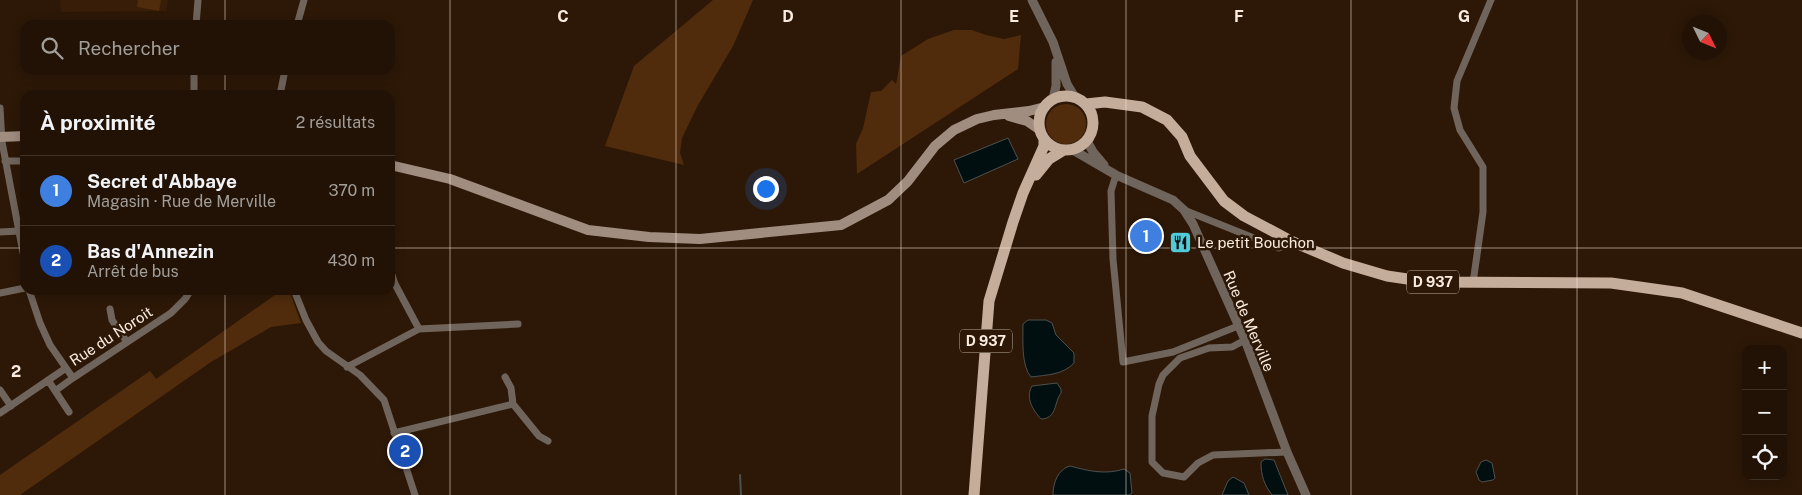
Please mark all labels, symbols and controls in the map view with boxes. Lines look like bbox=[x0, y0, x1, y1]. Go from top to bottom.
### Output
text: C bbox=[557, 7, 569, 26]
text: D bbox=[782, 7, 794, 26]
text: E bbox=[1009, 7, 1019, 26]
text: F bbox=[1234, 7, 1244, 26]
text: G bbox=[1458, 7, 1470, 26]
north arrow bbox=[1682, 15, 1727, 60]
search box bbox=[20, 20, 395, 75]
icon: search bbox=[38, 34, 66, 62]
text: Rechercher bbox=[78, 37, 180, 59]
text: À proximité bbox=[40, 110, 156, 135]
text: 2 résultats bbox=[296, 113, 375, 132]
text: Secret d'Abbaye bbox=[87, 170, 237, 192]
your location bbox=[753, 176, 779, 202]
text: 1 bbox=[53, 181, 59, 200]
text: 370 m bbox=[328, 181, 375, 200]
text: Magasin · Rue de Merville bbox=[87, 192, 276, 211]
pin: 1 bbox=[1130, 217, 1162, 255]
restaurant icon: Le petit Bouchon bbox=[1169, 230, 1193, 254]
place label: Le petit Bouchon bbox=[1197, 234, 1315, 251]
text: Bas d'Annezin bbox=[87, 240, 214, 262]
text: 2 bbox=[51, 251, 61, 270]
text: 430 m bbox=[327, 251, 375, 270]
text: Arrêt de bus bbox=[87, 262, 179, 281]
street label: Rue de Merville bbox=[1220, 268, 1278, 374]
road number: D 937 bbox=[1407, 270, 1459, 294]
street label: Rue du Noroit bbox=[66, 303, 156, 369]
road number: D 937 bbox=[960, 330, 1012, 352]
map controls bbox=[1742, 345, 1787, 480]
button: + bbox=[1742, 345, 1787, 390]
text: 2 bbox=[11, 362, 21, 381]
button: − bbox=[1742, 390, 1787, 435]
pin: 2 bbox=[389, 432, 421, 470]
button: locate bbox=[1742, 435, 1787, 480]

